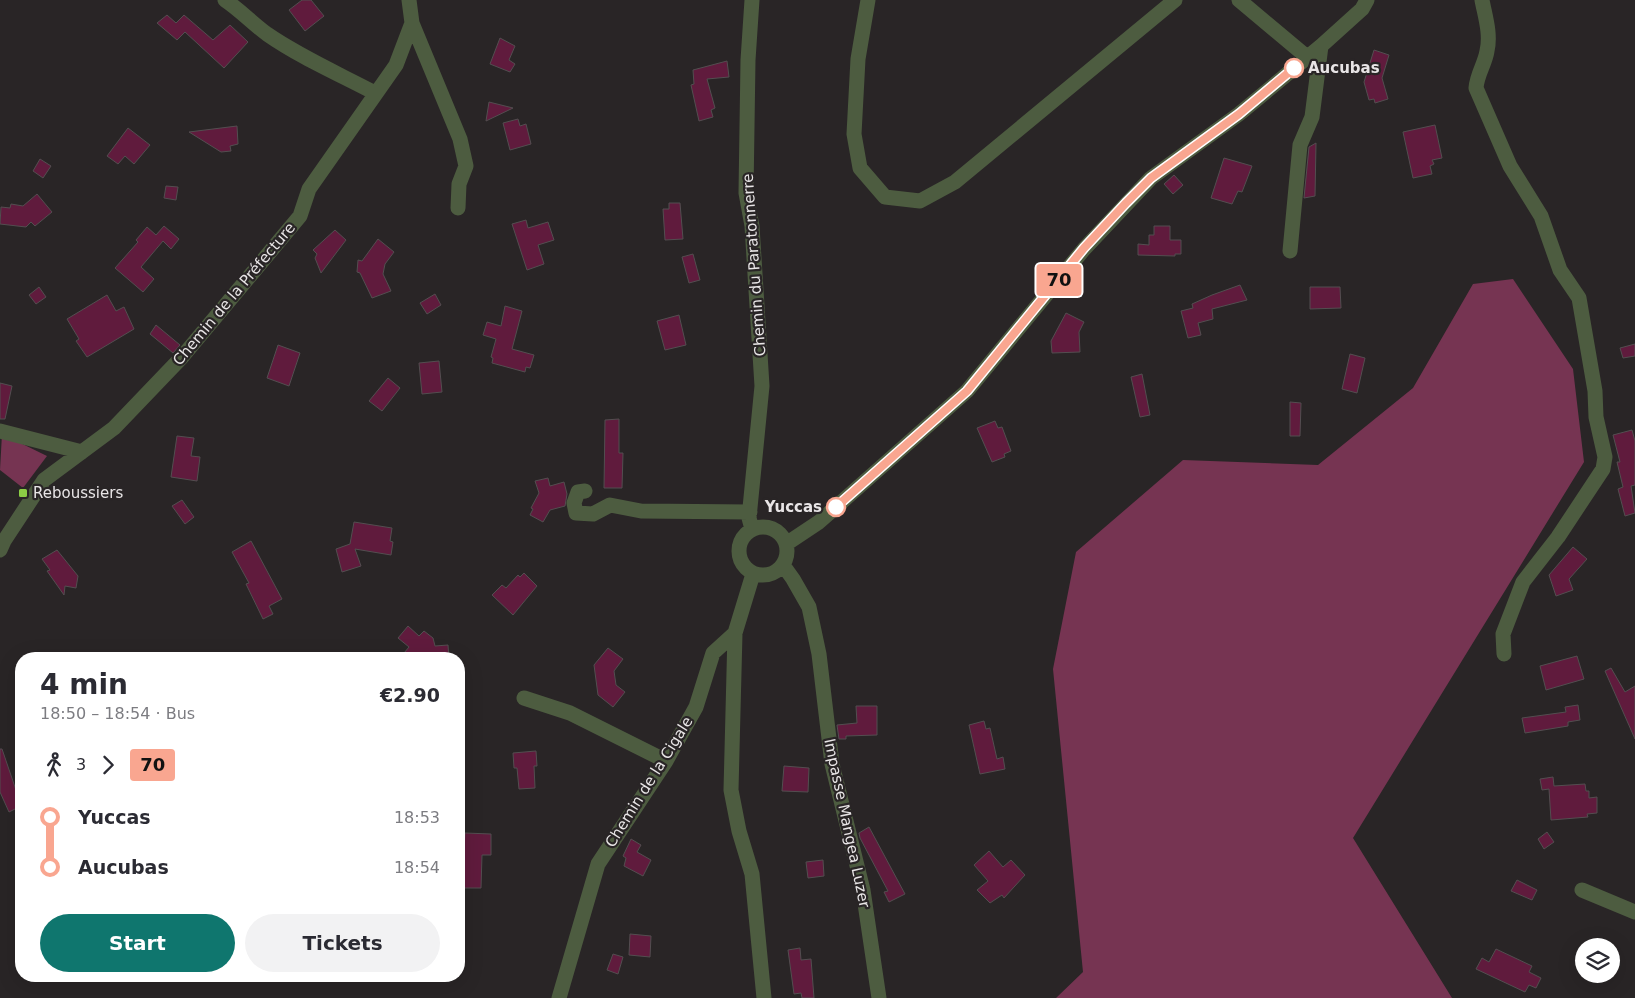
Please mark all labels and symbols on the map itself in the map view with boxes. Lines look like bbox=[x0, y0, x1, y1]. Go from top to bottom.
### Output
marker: Aucubas bbox=[1284, 58, 1304, 78]
place label: Aucubas bbox=[1308, 59, 1380, 77]
street label: Chemin du Paratonnerre bbox=[739, 173, 769, 357]
street label: Chemin de la Préfecture bbox=[169, 219, 299, 369]
line badge: 70 bbox=[1036, 264, 1082, 296]
place label: Reboussiers bbox=[33, 484, 123, 502]
marker: Reboussiers bbox=[17, 487, 29, 499]
marker: Yuccas bbox=[826, 497, 846, 517]
place label: Yuccas bbox=[764, 498, 822, 516]
street label: Chemin de la Cigale bbox=[601, 713, 697, 851]
street label: Impasse Mangea Luzer bbox=[820, 737, 874, 910]

